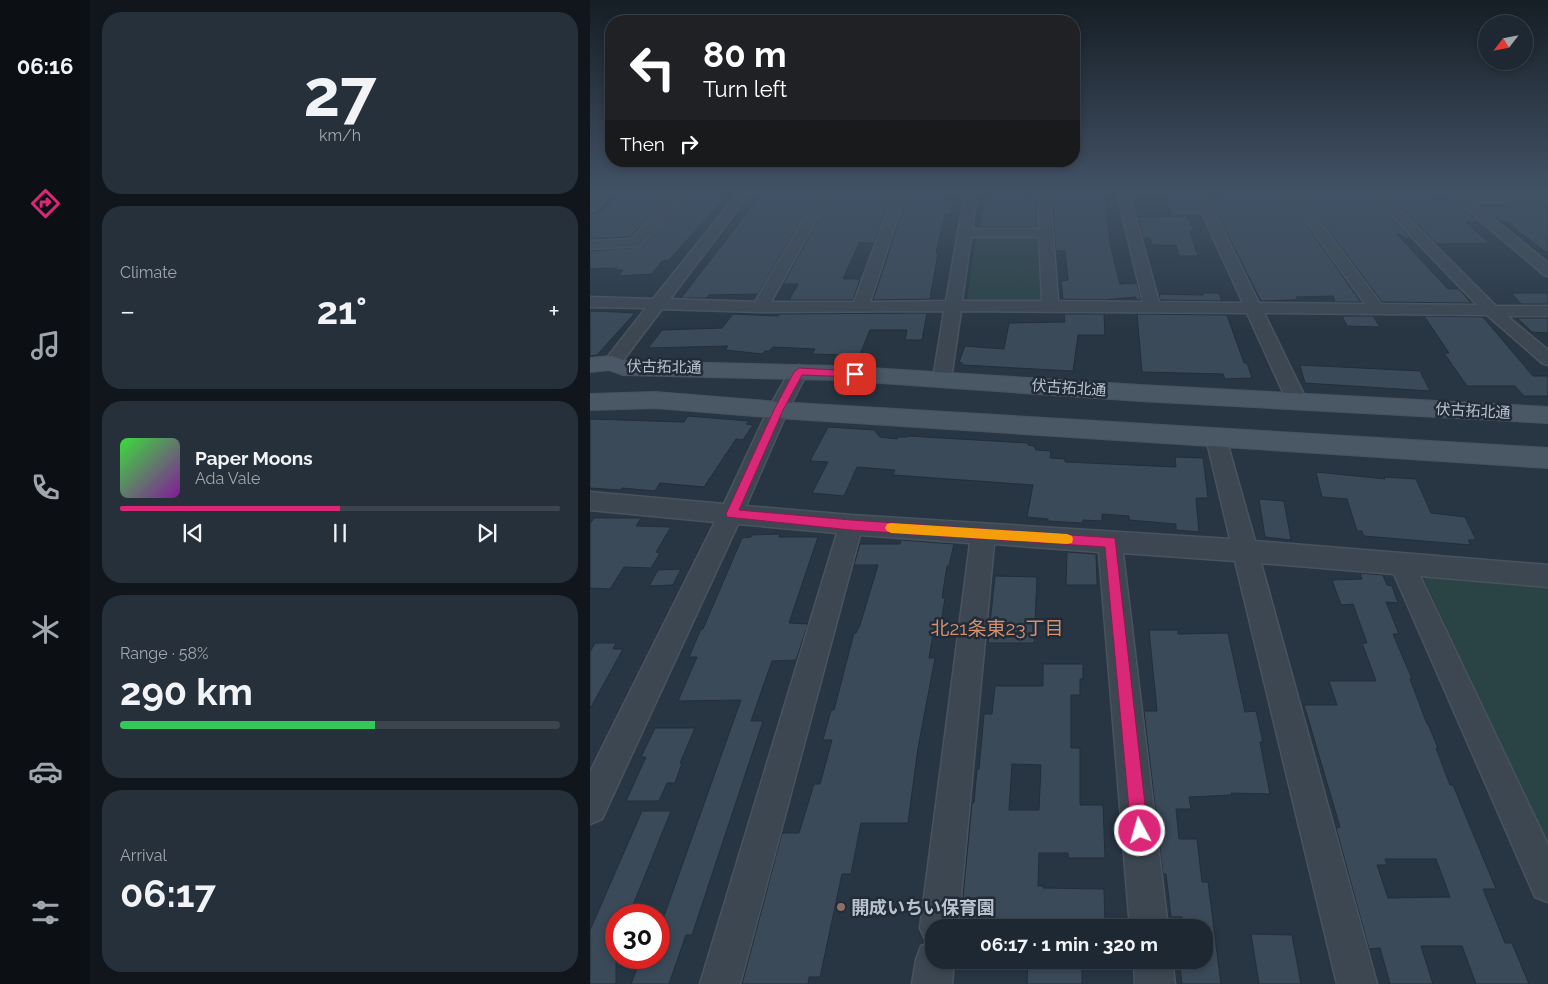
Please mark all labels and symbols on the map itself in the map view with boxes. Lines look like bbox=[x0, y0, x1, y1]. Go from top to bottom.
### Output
north arrow bbox=[1478, 15, 1532, 70]
pin bbox=[834, 353, 876, 395]
street label: 伏古拓北通 bbox=[626, 357, 702, 377]
street label: 伏古拓北通 bbox=[1031, 376, 1107, 400]
street label: 伏古拓北通 bbox=[1435, 400, 1511, 422]
district label: 北21条東23丁目 bbox=[930, 617, 1064, 639]
position arrow bbox=[1113, 804, 1165, 856]
place label: 開成いちい保育園 bbox=[851, 897, 995, 918]
marker: 開成いちい保育園 bbox=[835, 901, 847, 913]
speed limit sign: 30 bbox=[605, 904, 670, 969]

